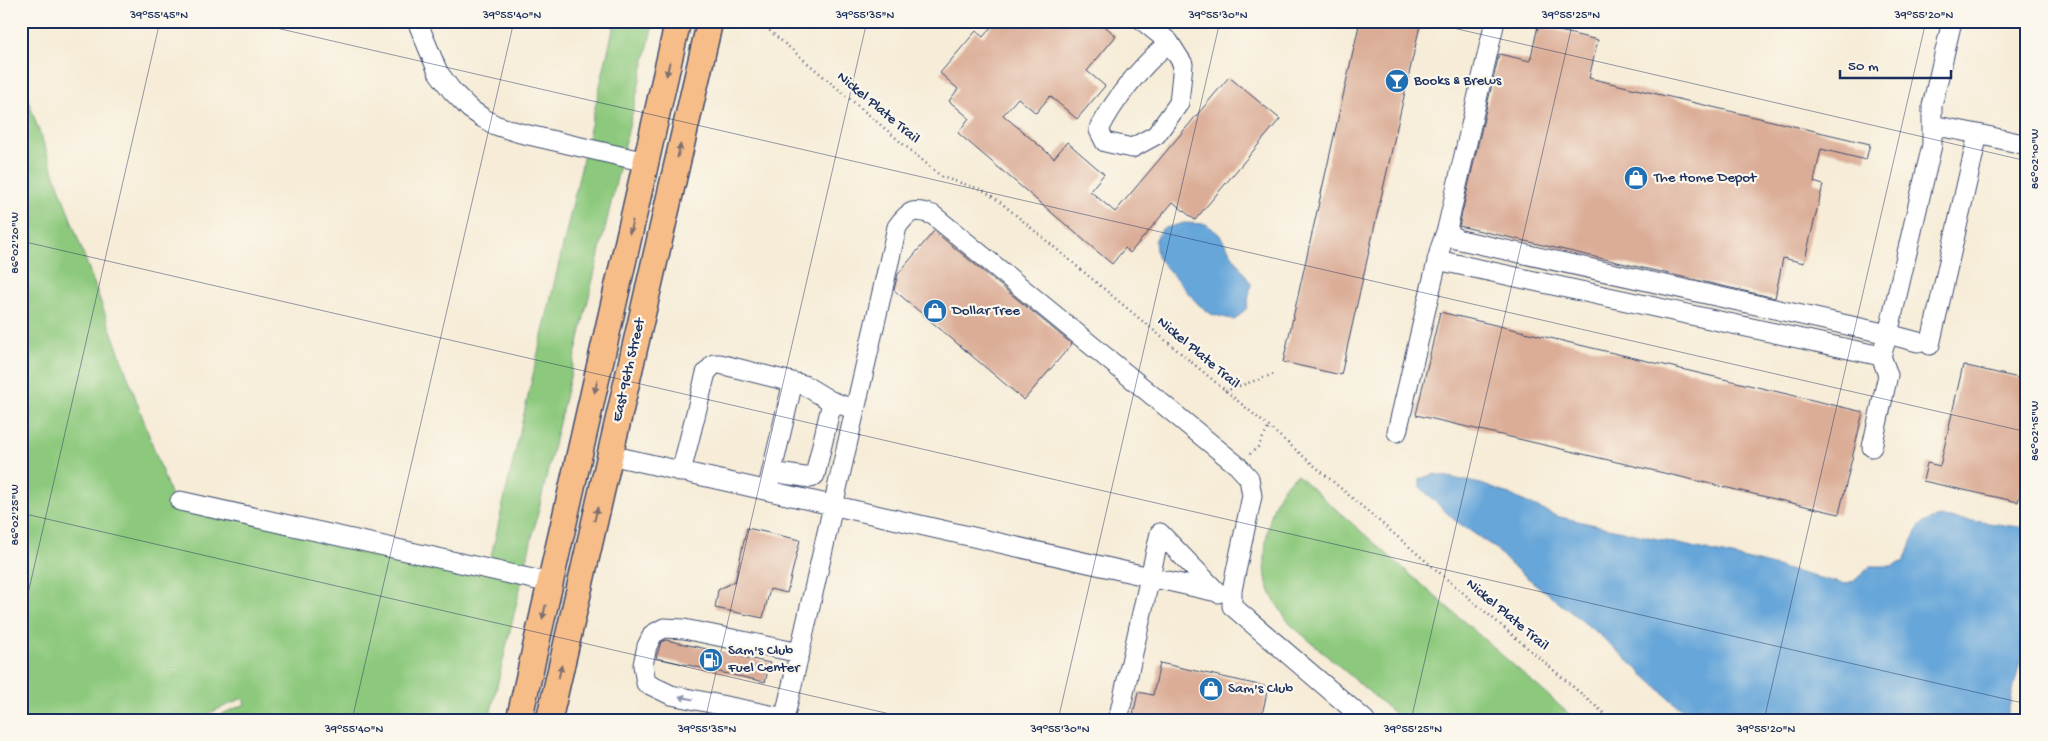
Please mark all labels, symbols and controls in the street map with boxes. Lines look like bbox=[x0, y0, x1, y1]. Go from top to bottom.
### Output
text: 39°55'45"N bbox=[129, 9, 188, 23]
text: 39°55'40"N bbox=[482, 9, 541, 23]
text: 39°55'35"N bbox=[835, 9, 894, 23]
text: 39°55'30"N bbox=[1187, 9, 1248, 23]
text: 39°55'25"N bbox=[1541, 9, 1600, 23]
text: 39°55'20"N bbox=[1894, 9, 1954, 23]
scale bar bbox=[1840, 48, 1952, 80]
text: 50 m bbox=[1848, 58, 1879, 76]
one-way arrow bbox=[664, 61, 672, 76]
street label: Nickel Plate Trail bbox=[833, 68, 923, 148]
bar icon: Books & Brews bbox=[1384, 68, 1410, 94]
place label: Books & Brews bbox=[1413, 72, 1502, 90]
text: 86°02'10"W bbox=[2029, 129, 2043, 189]
one-way arrow bbox=[675, 143, 683, 158]
shop icon: The Home Depot bbox=[1623, 165, 1649, 191]
place label: The Home Depot bbox=[1653, 169, 1758, 187]
text: 86°02'20"W bbox=[9, 212, 23, 274]
one-way arrow bbox=[627, 220, 635, 235]
shop icon: Dollar Tree bbox=[922, 298, 948, 324]
place label: Dollar Tree bbox=[951, 302, 1020, 320]
street label: Nickel Plate Trail bbox=[1153, 313, 1243, 393]
street label: East 96th Street bbox=[608, 315, 650, 424]
one-way arrow bbox=[592, 378, 600, 393]
text: 86°02'15"W bbox=[2029, 401, 2043, 461]
text: 86°02'25"W bbox=[9, 484, 23, 546]
one-way arrow bbox=[592, 506, 600, 521]
street label: Nickel Plate Trail bbox=[1462, 575, 1552, 655]
one-way arrow bbox=[540, 605, 548, 620]
place label: Sam's Club Fuel Center bbox=[727, 642, 801, 677]
fuel station icon: Sam's Club Fuel Center bbox=[698, 647, 724, 673]
one-way arrow bbox=[556, 665, 564, 680]
shop icon: Sam's Club bbox=[1198, 676, 1224, 702]
place label: Sam's Club bbox=[1228, 680, 1293, 698]
one-way arrow bbox=[678, 694, 693, 702]
text: 39°55'40"N bbox=[324, 723, 383, 737]
text: 39°55'35"N bbox=[677, 723, 736, 737]
text: 39°55'30"N bbox=[1029, 723, 1090, 737]
text: 39°55'25"N bbox=[1383, 723, 1442, 737]
text: 39°55'20"N bbox=[1736, 723, 1796, 737]

